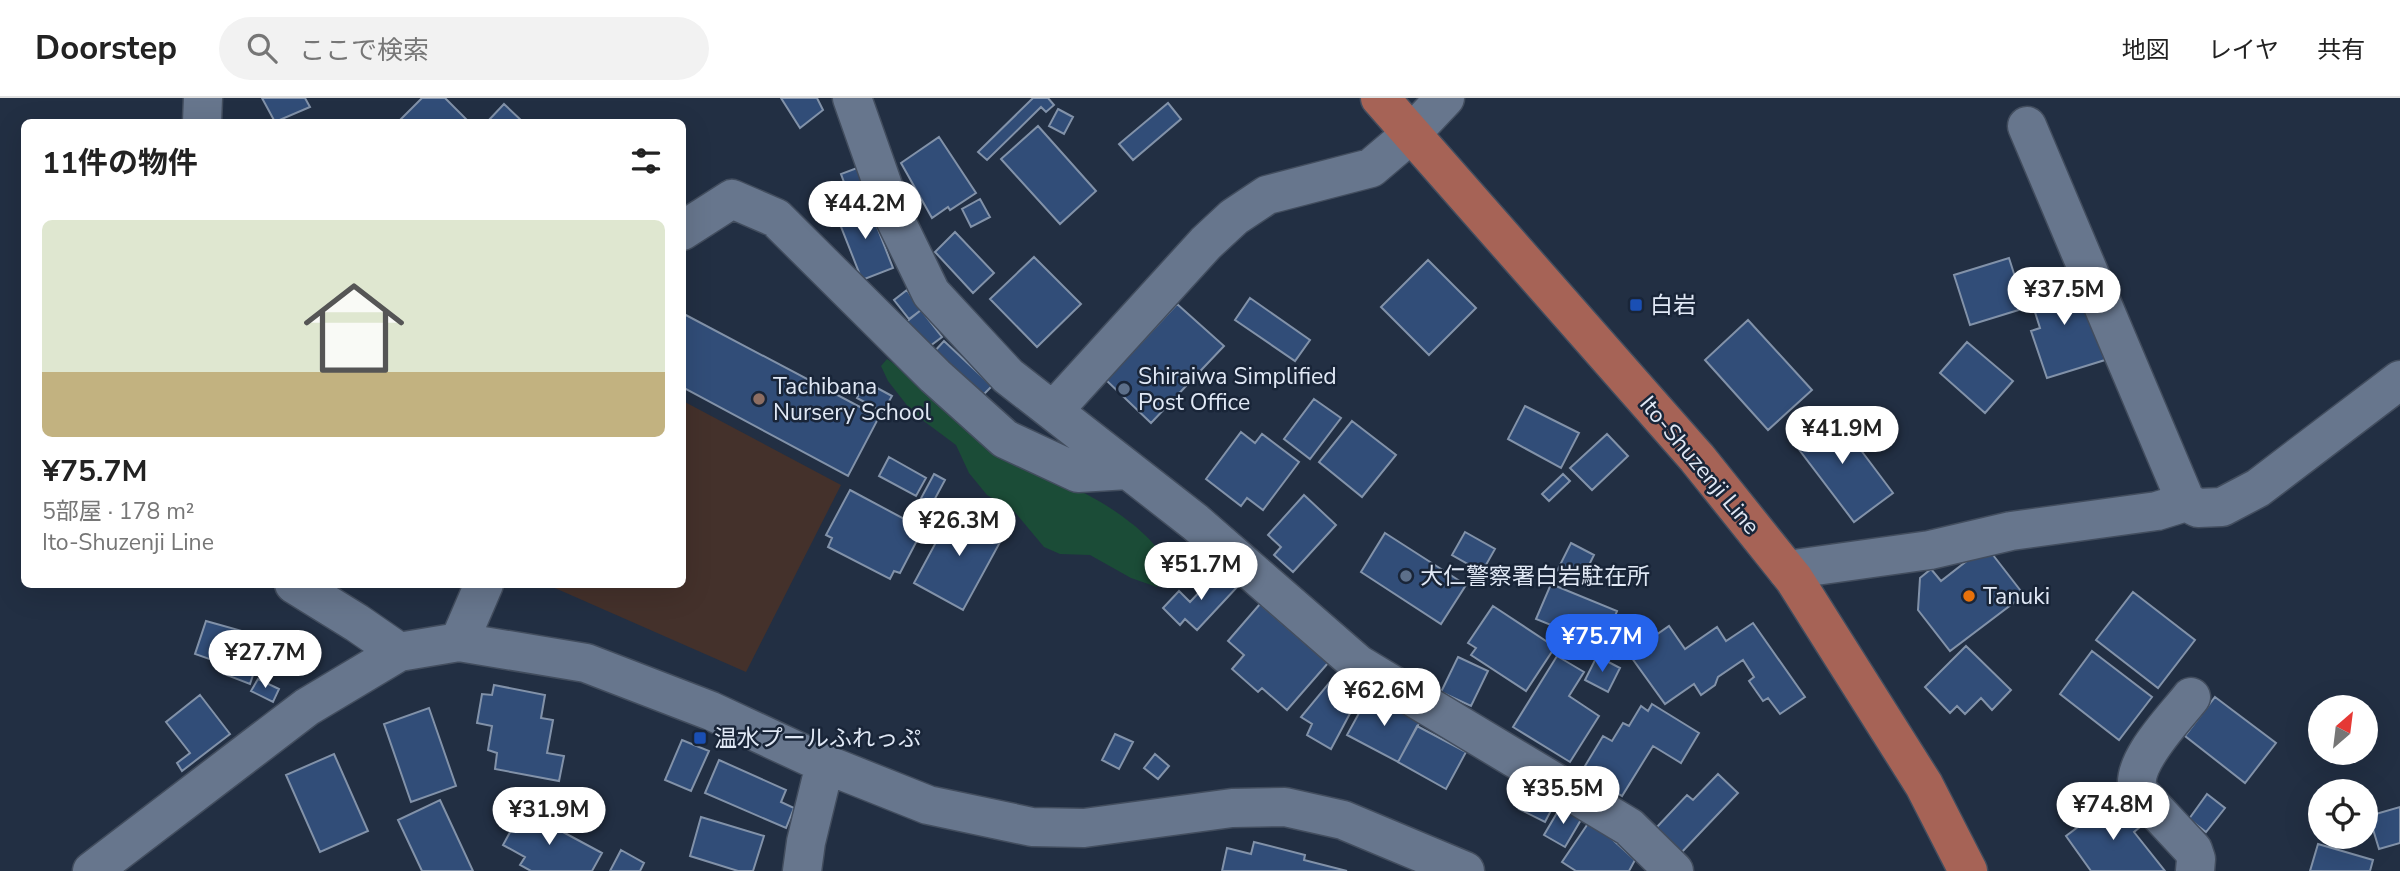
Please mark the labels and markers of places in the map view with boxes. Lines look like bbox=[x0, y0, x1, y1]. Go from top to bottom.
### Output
pin: ¥44.2M bbox=[808, 181, 922, 241]
pin: ¥37.5M bbox=[2007, 268, 2121, 327]
place label: 白岩 bbox=[1650, 290, 1696, 321]
marker: 白岩 bbox=[1628, 297, 1644, 313]
place label: Shiraiwa Simplified Post Office bbox=[1138, 361, 1337, 418]
place label: Tachibana Nursery School bbox=[773, 371, 931, 428]
marker: Shiraiwa Simplified Post Office bbox=[1116, 381, 1132, 397]
marker: Tachibana Nursery School bbox=[751, 391, 767, 407]
pin: ¥41.9M bbox=[1785, 406, 1899, 466]
pin: ¥26.3M bbox=[902, 498, 1016, 558]
pin: ¥51.7M bbox=[1144, 542, 1258, 602]
place label: 大仁警察署白岩駐在所 bbox=[1420, 561, 1650, 592]
marker: 大仁警察署白岩駐在所 bbox=[1398, 568, 1414, 584]
place label: Tanuki bbox=[1983, 581, 2050, 612]
marker: Tanuki bbox=[1961, 588, 1977, 604]
pin: ¥75.7M bbox=[1545, 614, 1659, 674]
pin: ¥27.7M bbox=[208, 630, 322, 690]
pin: ¥62.6M bbox=[1327, 668, 1441, 728]
place label: 温水プールふれっぷ bbox=[714, 723, 921, 754]
marker: 温水プールふれっぷ bbox=[692, 730, 708, 746]
pin: ¥35.5M bbox=[1506, 766, 1620, 826]
pin: ¥74.8M bbox=[2056, 782, 2170, 842]
pin: ¥31.9M bbox=[492, 788, 606, 847]

